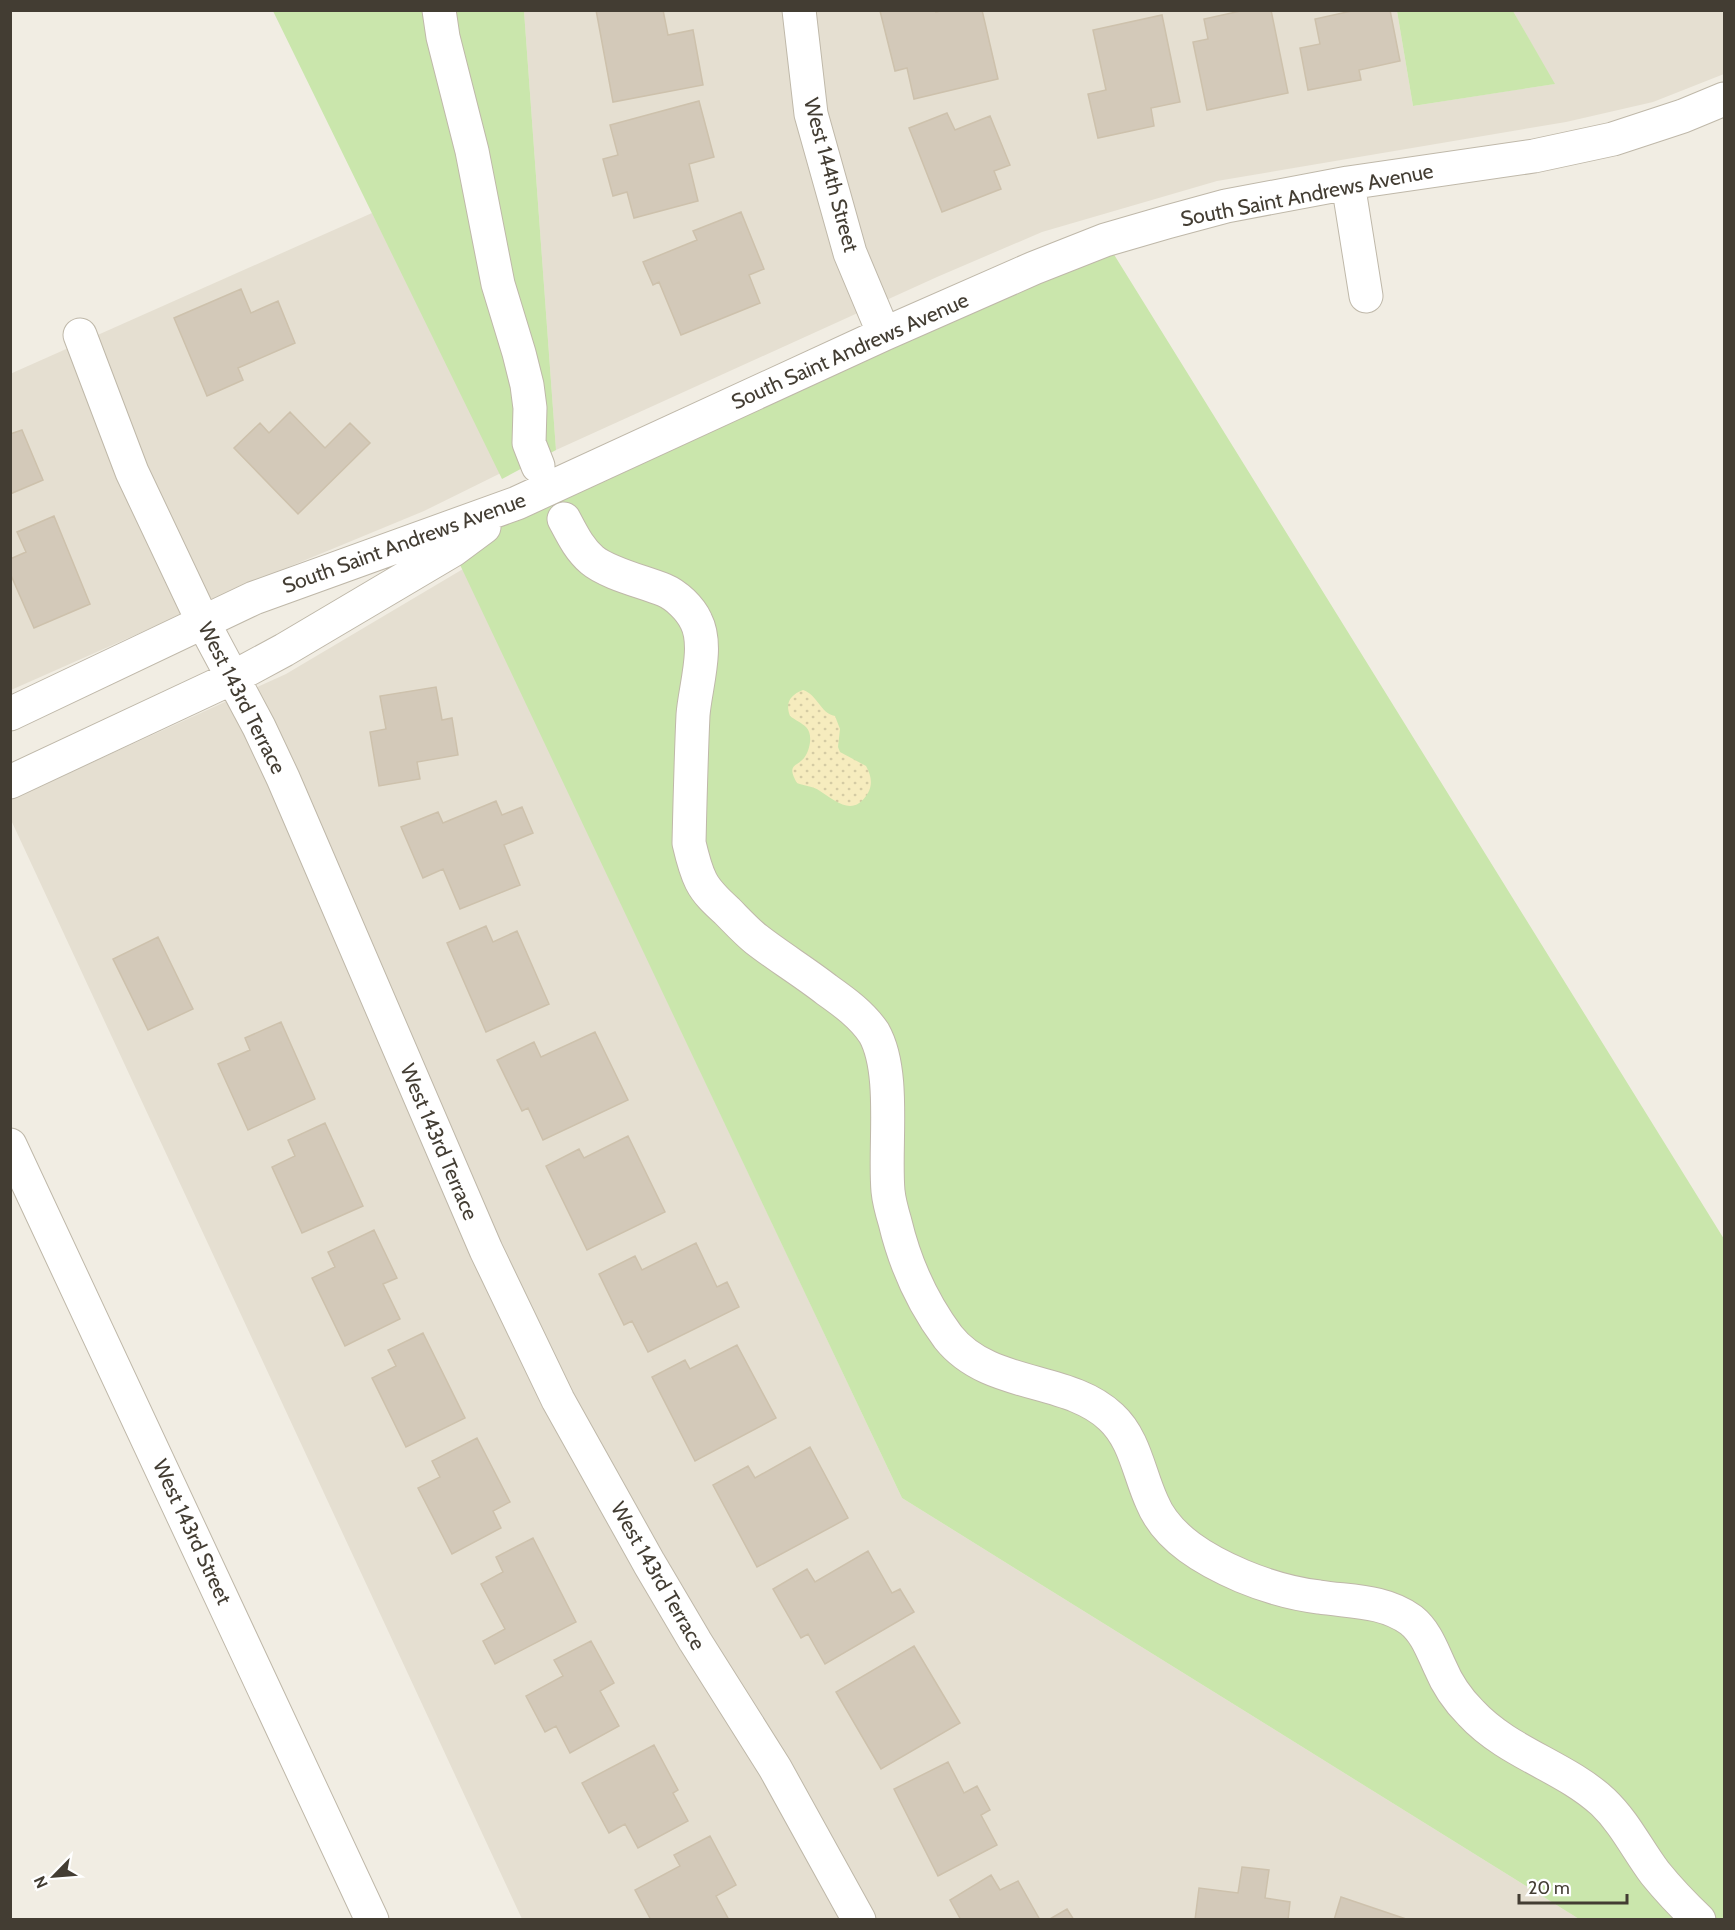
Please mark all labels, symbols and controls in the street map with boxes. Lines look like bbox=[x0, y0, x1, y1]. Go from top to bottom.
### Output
street label: West 144th Street bbox=[799, 95, 864, 255]
street label: South Saint Andrews Avenue bbox=[1178, 158, 1436, 231]
street label: South Saint Andrews Avenue bbox=[727, 287, 972, 414]
street label: South Saint Andrews Avenue bbox=[279, 487, 529, 598]
street label: West 143rd Terrace bbox=[193, 618, 292, 778]
street label: West 143rd Terrace bbox=[395, 1060, 484, 1224]
street label: West 143rd Street bbox=[148, 1455, 237, 1608]
street label: West 143rd Terrace bbox=[606, 1497, 711, 1655]
north arrow bbox=[24, 1846, 84, 1906]
scale bar bbox=[1519, 1867, 1627, 1905]
text: N bbox=[30, 1873, 52, 1891]
text: 20 m bbox=[1528, 1877, 1570, 1899]

